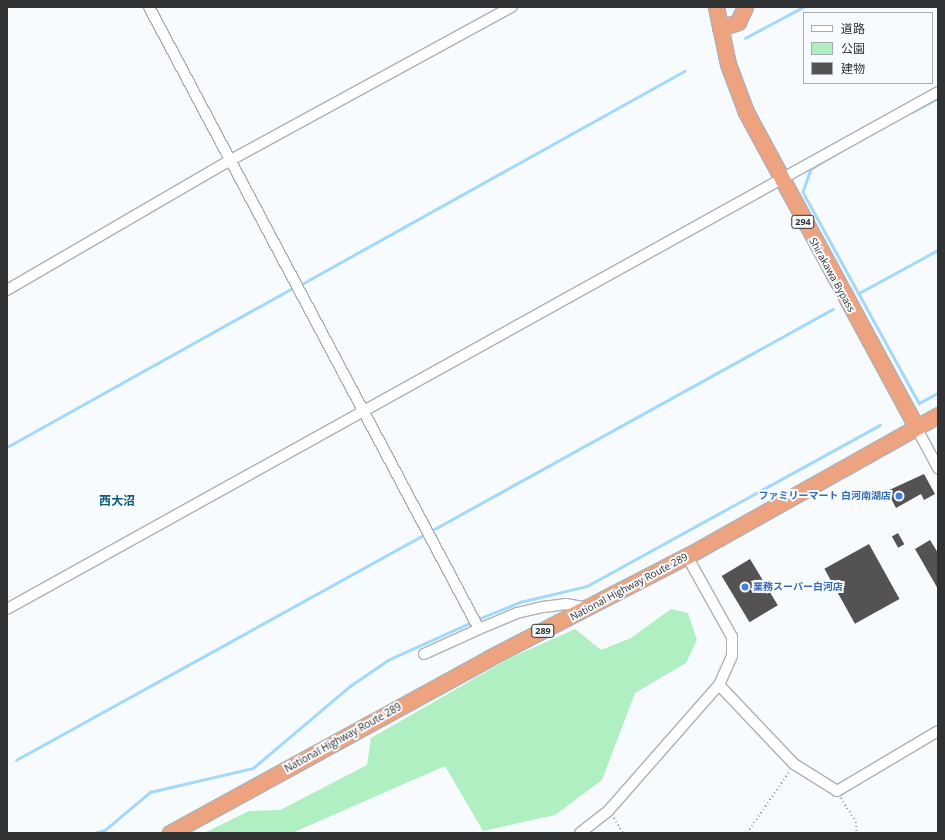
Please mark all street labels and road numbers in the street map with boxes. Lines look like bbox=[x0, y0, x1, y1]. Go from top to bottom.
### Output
road number: 294 bbox=[791, 215, 815, 229]
street label: Shirakawa Bypass bbox=[807, 236, 857, 314]
street label: National Highway Route 289 bbox=[568, 551, 690, 623]
road number: 289 bbox=[531, 624, 555, 638]
street label: National Highway Route 289 bbox=[283, 701, 403, 775]

